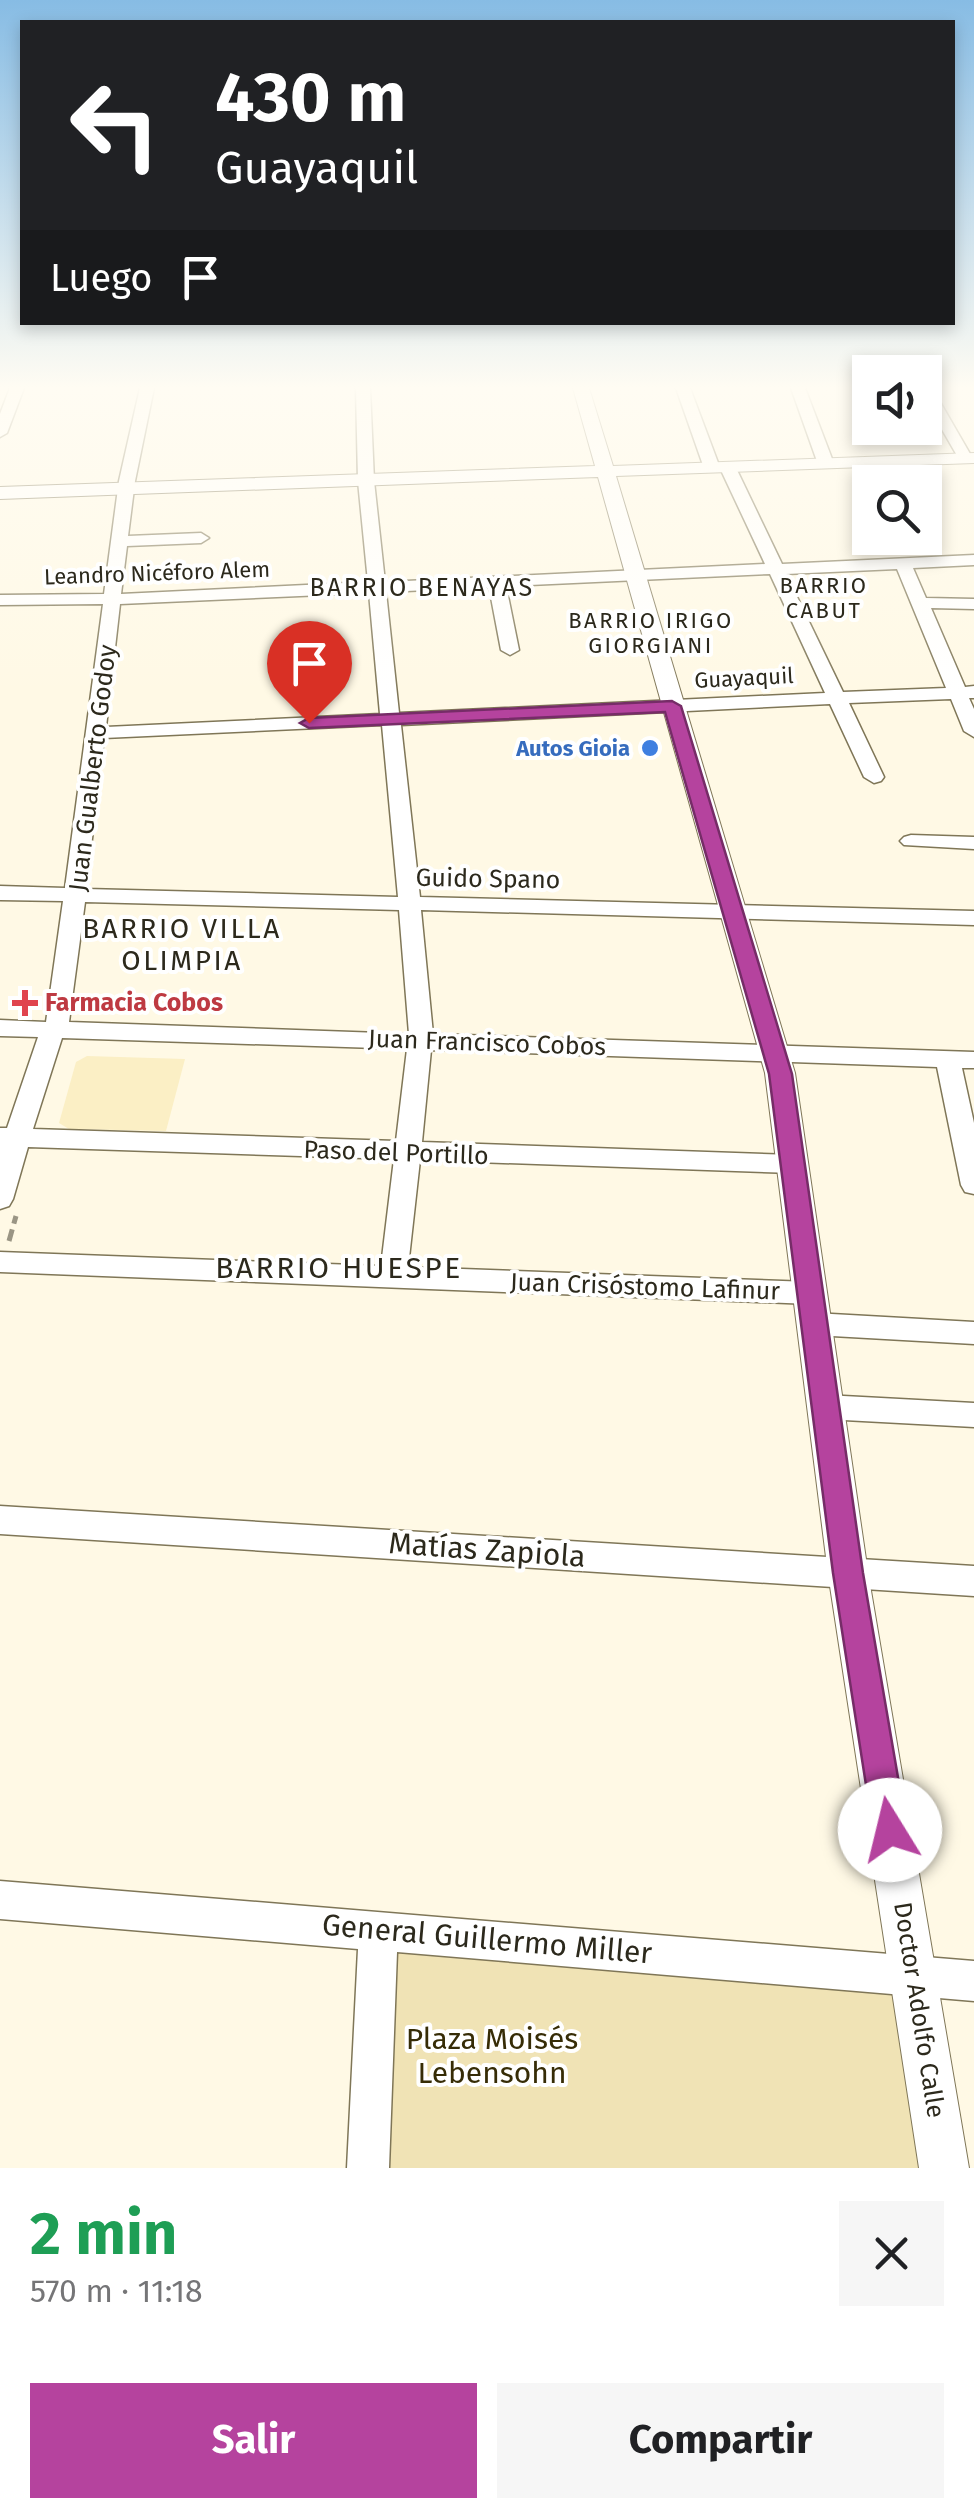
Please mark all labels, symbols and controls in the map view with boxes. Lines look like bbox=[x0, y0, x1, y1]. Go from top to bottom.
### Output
text: 430 m bbox=[215, 56, 407, 140]
icon: left bbox=[50, 60, 180, 190]
text: Guayaquil bbox=[215, 141, 418, 195]
icon: arrive bbox=[173, 250, 228, 305]
text: Luego bbox=[50, 255, 153, 301]
map controls bbox=[852, 355, 942, 555]
button: sound bbox=[852, 355, 942, 445]
button: search bbox=[852, 465, 942, 555]
street label: Leandro Nicéforo Alem bbox=[43, 556, 271, 590]
district label: BARRIO CABUT bbox=[779, 572, 869, 624]
district label: BARRIO BENAYAS bbox=[309, 573, 535, 603]
district label: BARRIO IRIGO GIORGIANI bbox=[568, 607, 734, 659]
pin bbox=[267, 621, 352, 724]
icon: arrive bbox=[282, 636, 337, 691]
street label: Juan Gualberto Godoy bbox=[63, 642, 123, 893]
street label: Guayaquil bbox=[694, 662, 794, 694]
place label: Autos Gioia bbox=[515, 735, 630, 762]
marker: Autos Gioia bbox=[639, 737, 661, 759]
street label: Guido Spano bbox=[415, 863, 561, 895]
district label: BARRIO VILLA OLIMPIA bbox=[82, 912, 282, 977]
place label: Farmacia Cobos bbox=[45, 988, 223, 1018]
marker: Farmacia Cobos bbox=[14, 992, 36, 1014]
street label: Juan Francisco Cobos bbox=[368, 1024, 606, 1062]
street label: Paso del Portillo bbox=[303, 1135, 489, 1171]
district label: BARRIO HUESPE bbox=[215, 1250, 463, 1286]
street label: Juan Crisóstomo Lafinur bbox=[509, 1267, 781, 1307]
street label: Matías Zapiola bbox=[387, 1525, 587, 1575]
position arrow bbox=[838, 1778, 942, 1882]
street label: Doctor Adolfo Calle bbox=[887, 1900, 951, 2120]
street label: General Guillermo Miller bbox=[321, 1907, 654, 1971]
park label: Plaza Moisés Lebensohn bbox=[406, 2021, 578, 2091]
text: 2 min bbox=[30, 2198, 177, 2270]
button: close bbox=[839, 2201, 944, 2306]
text: 570 m · 11:18 bbox=[30, 2272, 203, 2310]
button: Salir bbox=[30, 2383, 477, 2498]
button: Compartir bbox=[497, 2383, 944, 2498]

